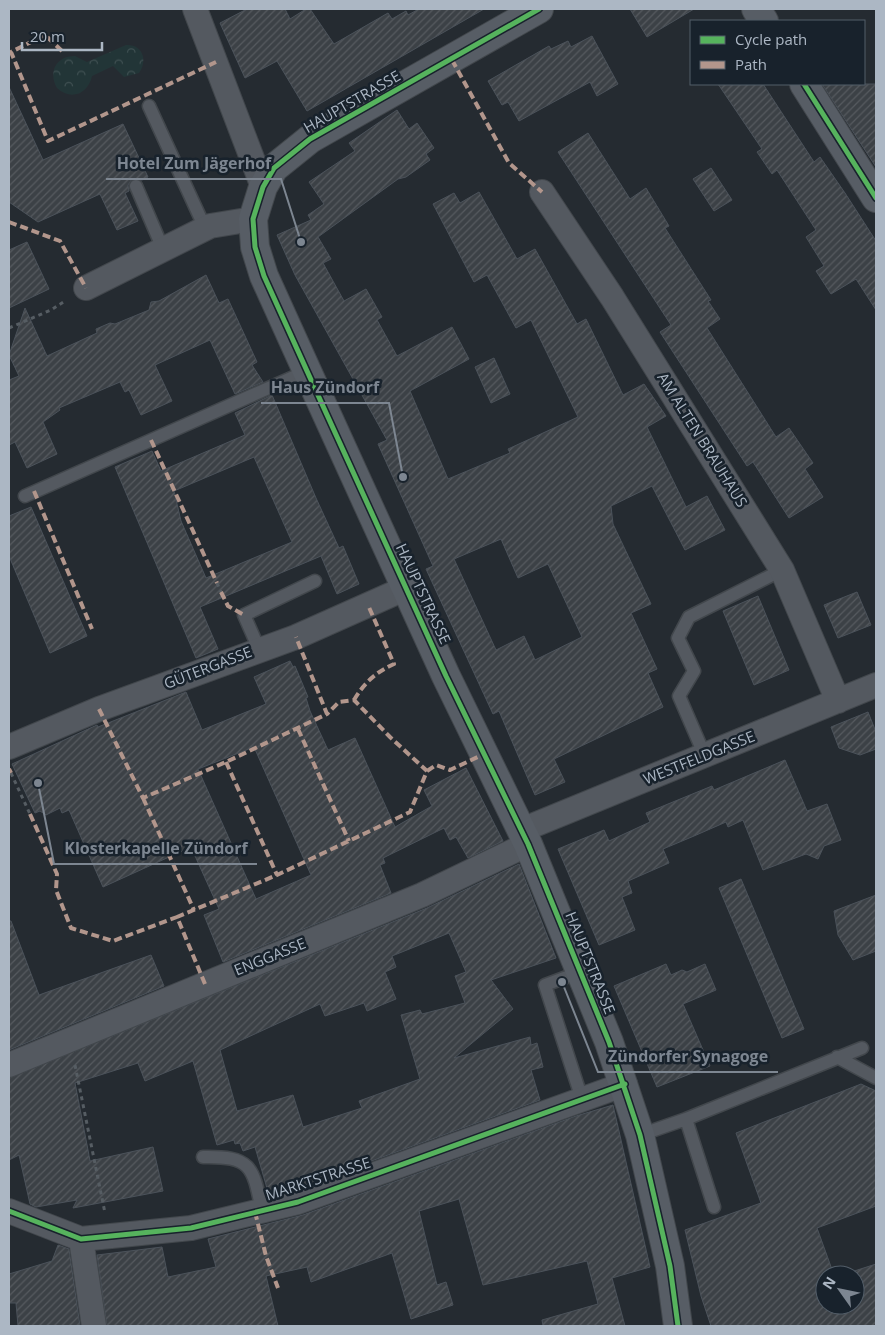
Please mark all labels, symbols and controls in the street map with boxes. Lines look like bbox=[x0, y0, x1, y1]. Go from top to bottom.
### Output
scale bar bbox=[22, 20, 102, 52]
legend bbox=[690, 20, 865, 85]
text: 20 m bbox=[30, 26, 65, 46]
text: Cycle path bbox=[735, 29, 807, 49]
text: Path bbox=[735, 54, 767, 74]
street label: HAUPTSTRASSE bbox=[299, 65, 404, 137]
callout: Hotel Zum Jägerhof bbox=[106, 148, 281, 179]
text: Hotel Zum Jägerhof bbox=[117, 152, 272, 174]
street label: AM ALTEN BRAUHAUS bbox=[653, 368, 752, 511]
callout: Haus Zündorf bbox=[261, 372, 389, 403]
text: Haus Zündorf bbox=[271, 376, 380, 398]
street label: HAUPTSTRASSE bbox=[392, 540, 456, 647]
street label: GÜTERGASSE bbox=[161, 641, 255, 693]
street label: WESTFELDGASSE bbox=[640, 726, 757, 789]
callout: Klosterkapelle Zündorf bbox=[54, 833, 257, 864]
text: Klosterkapelle Zündorf bbox=[64, 837, 248, 859]
street label: HAUPTSTRASSE bbox=[561, 908, 621, 1017]
street label: ENGGASSE bbox=[231, 933, 308, 980]
callout: Zündorfer Synagoge bbox=[598, 1041, 778, 1072]
text: Zündorfer Synagoge bbox=[608, 1045, 768, 1067]
street label: MARKTSTRASSE bbox=[262, 1152, 373, 1205]
north arrow bbox=[815, 1265, 865, 1315]
text: N bbox=[818, 1273, 840, 1293]

